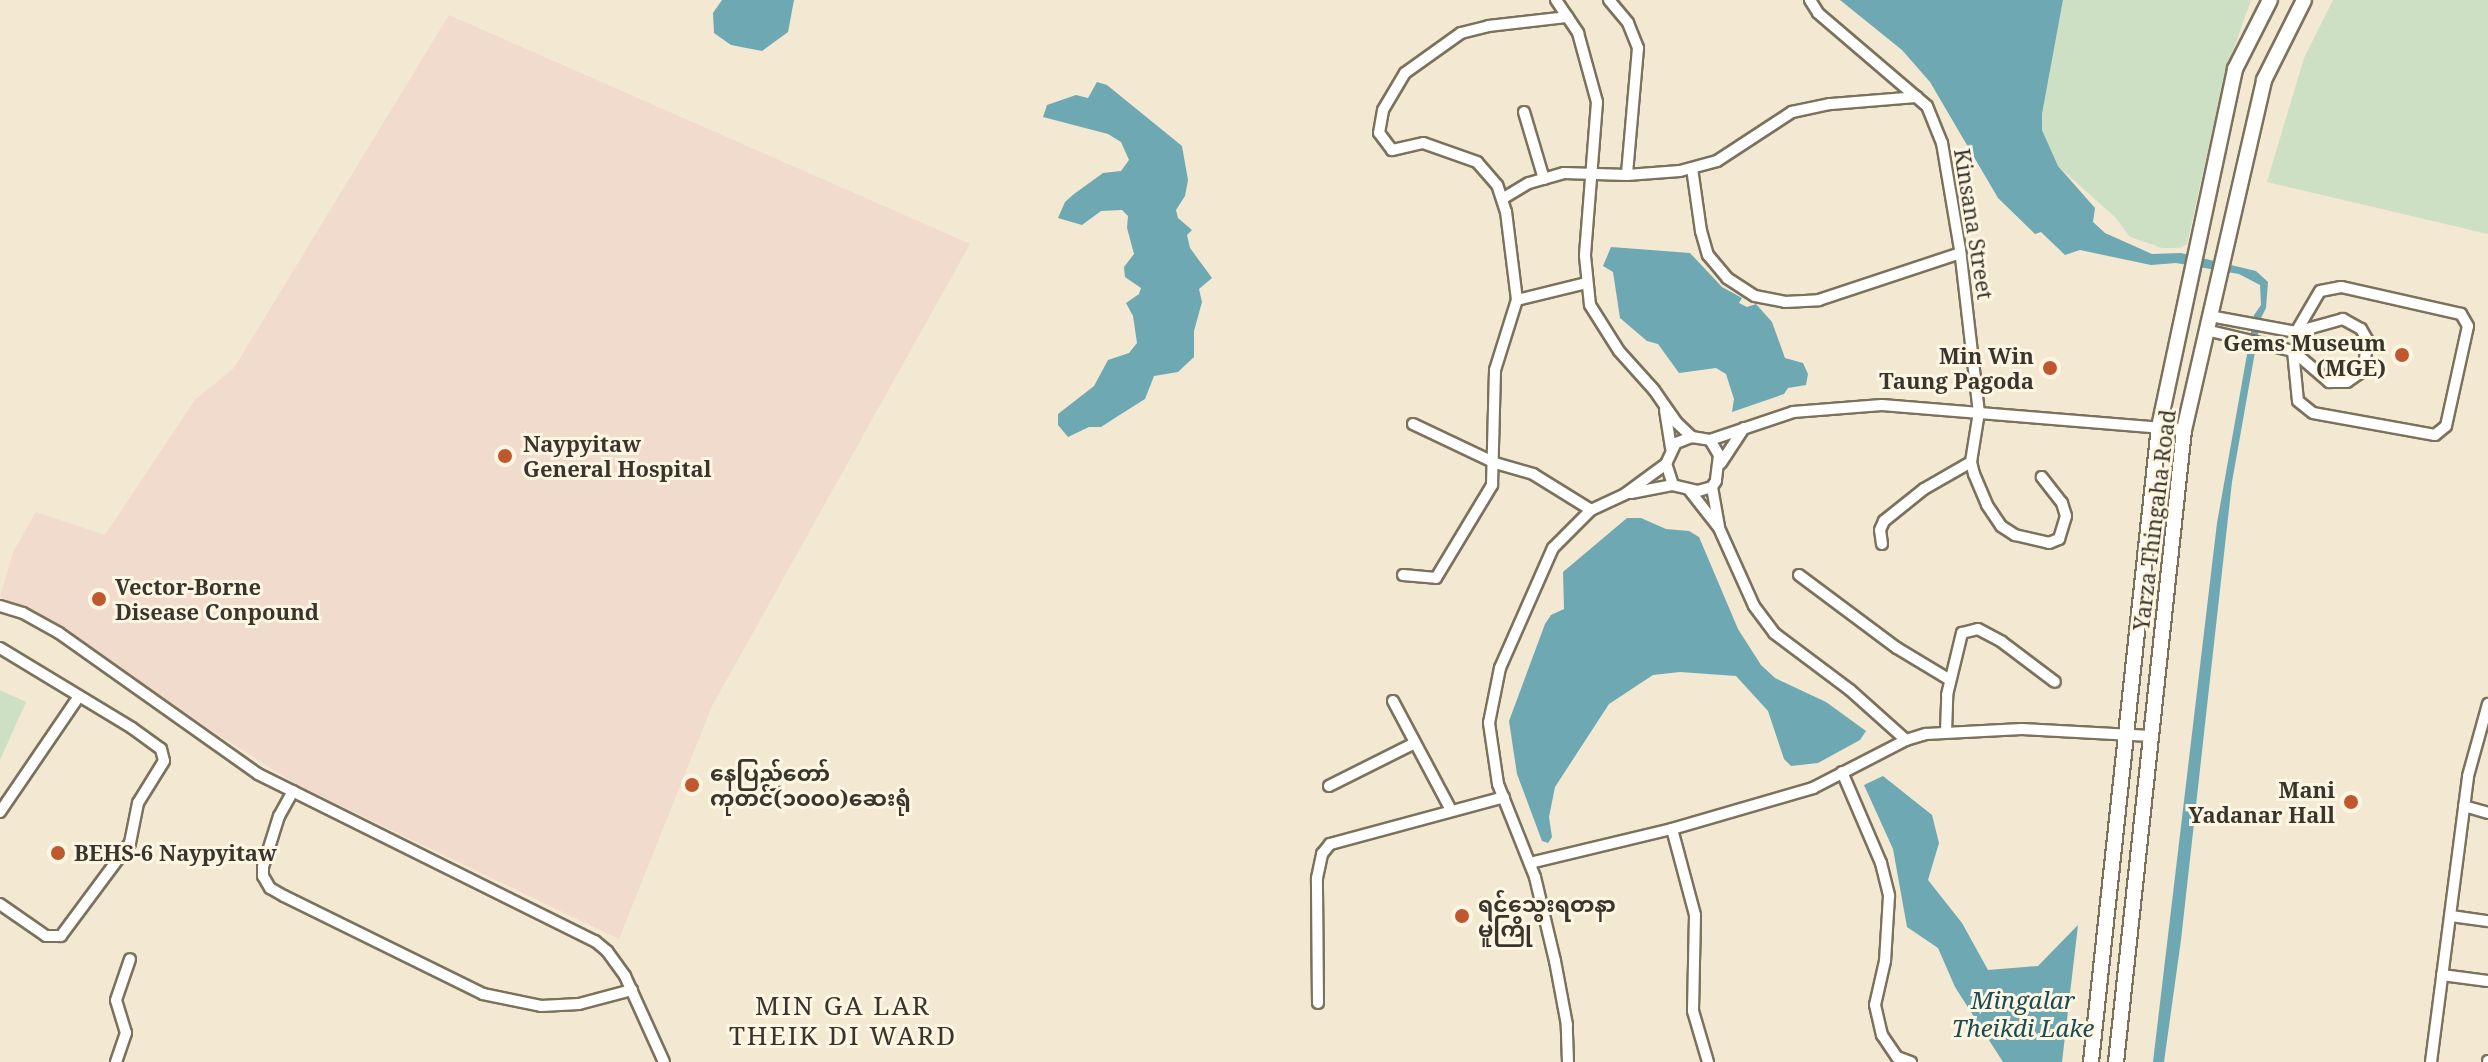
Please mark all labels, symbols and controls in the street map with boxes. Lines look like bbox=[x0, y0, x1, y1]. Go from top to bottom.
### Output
street label: Kinsana Street bbox=[1949, 147, 1999, 301]
place label: Gems Museum (MGE) bbox=[2223, 329, 2386, 380]
place label: Min Win Taung Pagoda bbox=[1879, 342, 2034, 394]
marker: Gems Museum (MGE) bbox=[2393, 346, 2411, 364]
marker: Min Win Taung Pagoda bbox=[2041, 359, 2059, 377]
street label: Yarza Thingaha Road bbox=[2127, 408, 2181, 632]
place label: Naypyitaw General Hospital bbox=[523, 430, 711, 482]
marker: Naypyitaw General Hospital bbox=[494, 445, 516, 467]
place label: Vector-Borne Disease Conpound bbox=[115, 573, 319, 624]
marker: Vector-Borne Disease Conpound bbox=[90, 590, 108, 608]
place label: နေပြည်တော် ကုတင်(၁၀၀၀)ဆေးရုံ bbox=[710, 759, 911, 810]
marker: နေပြည်တော် ကုတင်(၁၀၀၀)ဆေးရုံ bbox=[681, 774, 703, 796]
place label: Mani Yadanar Hall bbox=[2189, 776, 2335, 828]
marker: Mani Yadanar Hall bbox=[2342, 793, 2360, 811]
place label: BEHS-6 Naypyitaw bbox=[74, 840, 277, 866]
marker: BEHS-6 Naypyitaw bbox=[49, 844, 67, 862]
place label: ရင်သွေးရတနာ မူကြို bbox=[1478, 890, 1616, 942]
marker: ရင်သွေးရတနာ မူကြို bbox=[1453, 907, 1471, 925]
water label: Mingalar Theikdi Lake bbox=[1952, 986, 2094, 1042]
district label: MIN GA LAR THEIK DI WARD bbox=[729, 990, 957, 1052]

